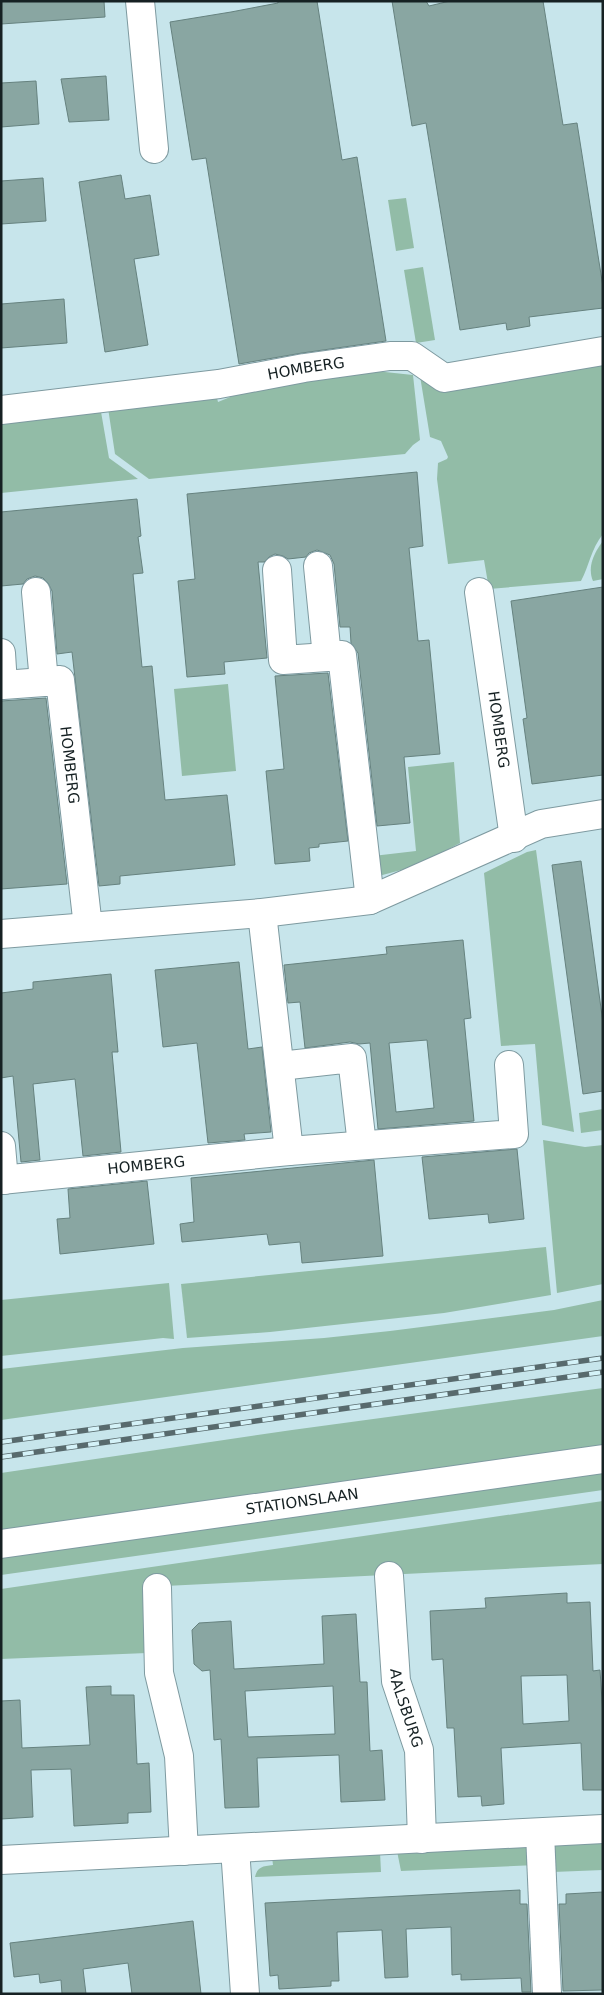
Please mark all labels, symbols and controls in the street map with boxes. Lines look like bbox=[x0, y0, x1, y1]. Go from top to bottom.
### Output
street label: HOMBERG bbox=[266, 353, 346, 384]
street label: HOMBERG bbox=[484, 690, 513, 769]
street label: HOMBERG bbox=[56, 725, 83, 805]
street label: HOMBERG bbox=[107, 1153, 186, 1178]
street label: STATIONSLAAN bbox=[244, 1485, 360, 1518]
street label: AALSBURG bbox=[386, 1668, 427, 1750]

